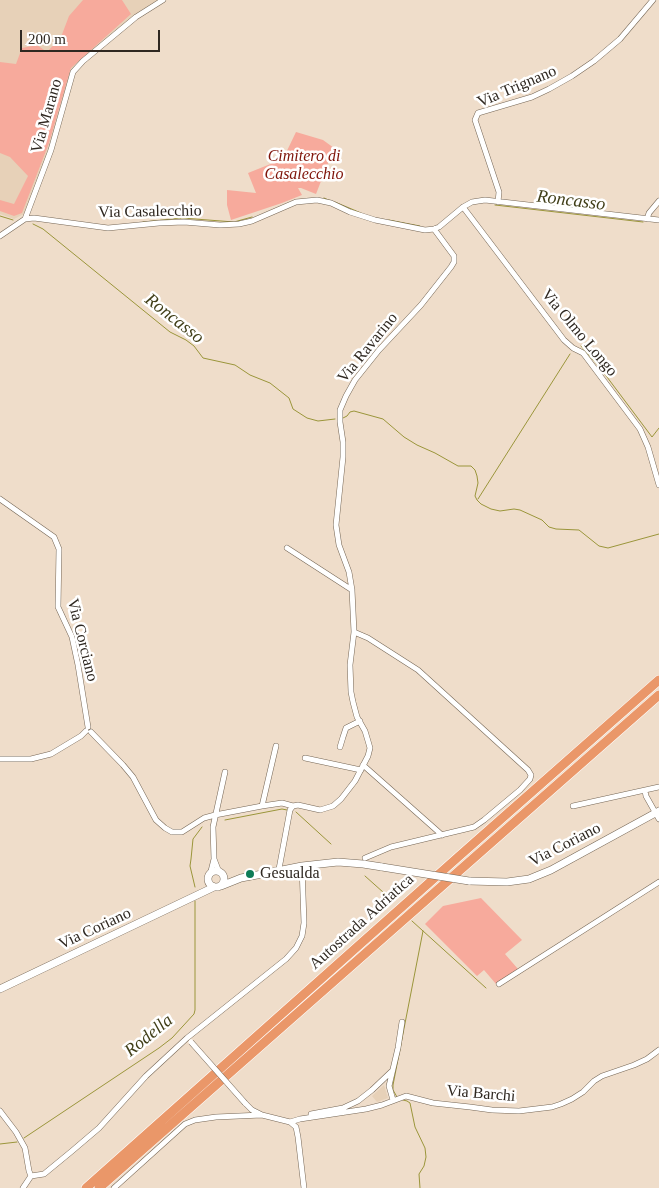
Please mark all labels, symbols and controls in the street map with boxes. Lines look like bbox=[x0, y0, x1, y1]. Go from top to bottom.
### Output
scale bar bbox=[22, 20, 162, 52]
text: 200 m bbox=[28, 31, 66, 47]
street label: Via Trignano bbox=[474, 62, 560, 112]
street label: Via Marano bbox=[27, 77, 67, 155]
park label: Cimitero di Casalecchio bbox=[264, 147, 344, 185]
water label: Roncasso bbox=[535, 186, 607, 216]
street label: Via Casalecchio bbox=[98, 201, 202, 223]
street label: Via Olmo Longo bbox=[537, 285, 621, 381]
water label: Roncasso bbox=[140, 289, 208, 349]
street label: Via Ravarino bbox=[334, 309, 402, 387]
street label: Via Corciano bbox=[62, 597, 102, 683]
street label: Via Coriano bbox=[526, 819, 604, 871]
place label: Gesualda bbox=[260, 864, 320, 884]
marker: Gesualda bbox=[244, 868, 256, 880]
street label: Autostrada Adriatica bbox=[306, 870, 418, 974]
street label: Via Coriano bbox=[56, 904, 134, 954]
water label: Rodella bbox=[120, 1010, 178, 1062]
street label: Via Barchi bbox=[446, 1081, 516, 1107]

